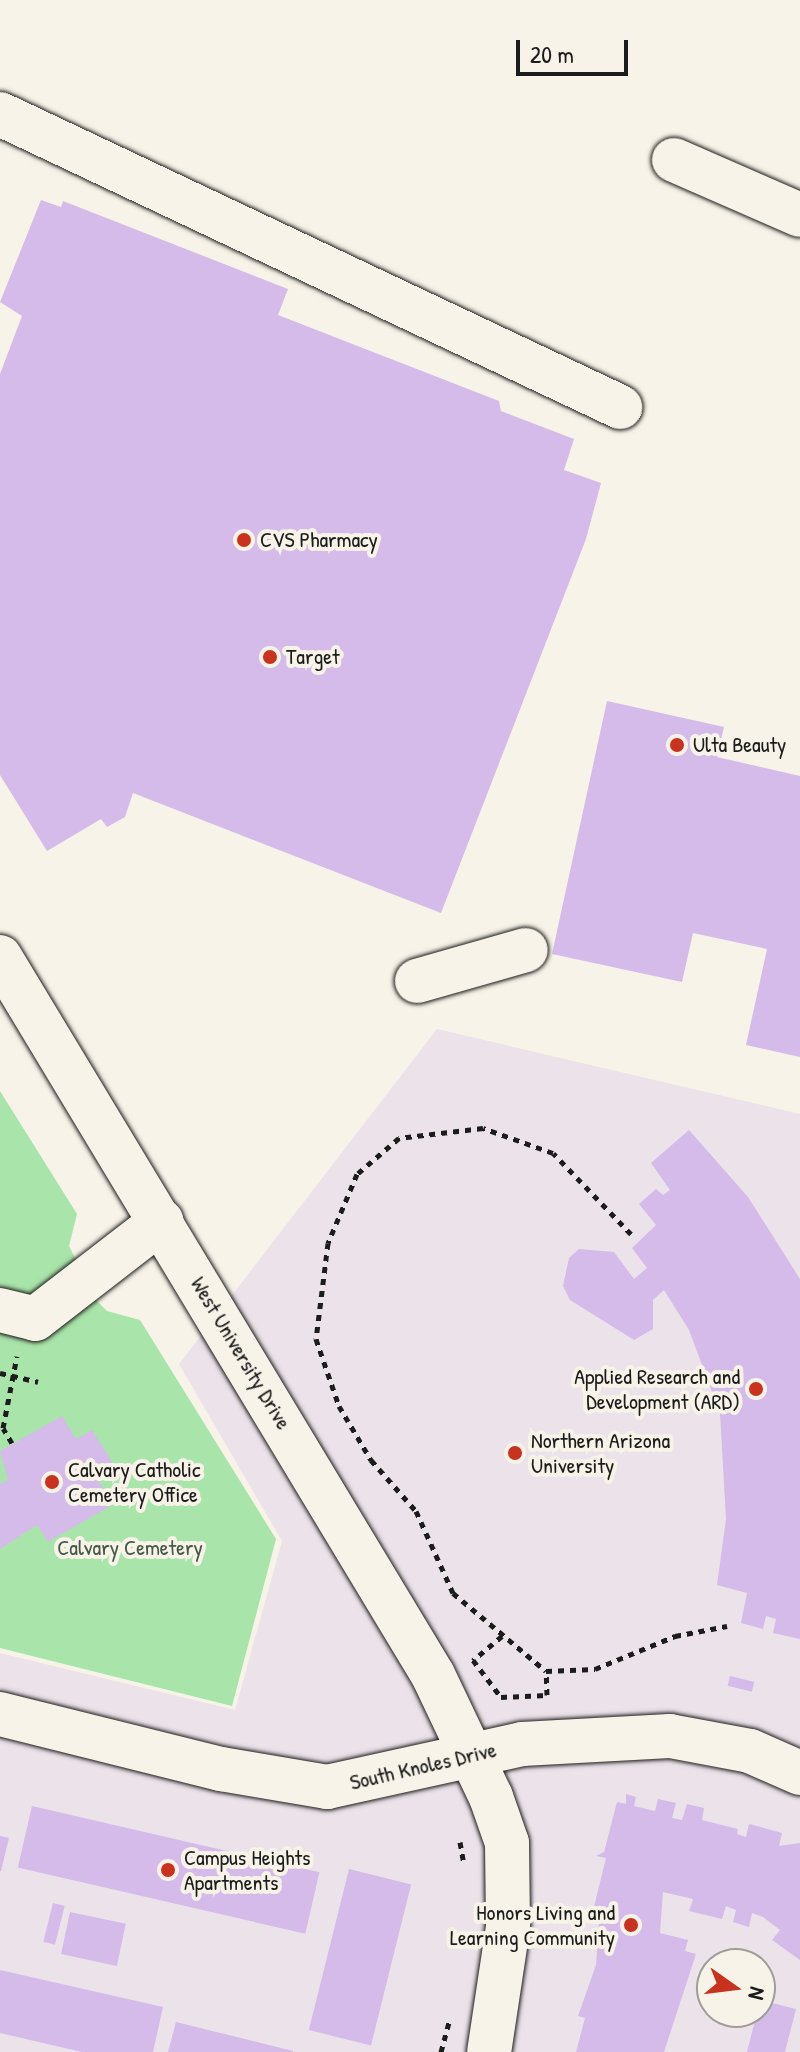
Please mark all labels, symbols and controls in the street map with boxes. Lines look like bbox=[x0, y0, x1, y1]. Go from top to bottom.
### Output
scale bar bbox=[520, 24, 632, 74]
text: 20 m bbox=[530, 38, 574, 70]
place label: CVS Pharmacy bbox=[260, 527, 378, 553]
marker: CVS Pharmacy bbox=[235, 531, 253, 549]
place label: Target bbox=[286, 644, 340, 670]
marker: Target bbox=[261, 648, 279, 666]
place label: Ulta Beauty bbox=[693, 732, 786, 758]
marker: Ulta Beauty bbox=[668, 736, 686, 754]
street label: West University Drive bbox=[185, 1272, 297, 1434]
place label: Applied Research and Development (ARD) bbox=[574, 1363, 740, 1414]
marker: Applied Research and Development (ARD) bbox=[747, 1380, 765, 1398]
place label: Northern Arizona University bbox=[531, 1427, 670, 1478]
marker: Northern Arizona University bbox=[506, 1444, 524, 1462]
place label: Calvary Catholic Cemetery Office bbox=[68, 1456, 200, 1508]
marker: Calvary Catholic Cemetery Office bbox=[43, 1473, 61, 1491]
park label: Calvary Cemetery bbox=[57, 1535, 203, 1561]
street label: South Knoles Drive bbox=[347, 1736, 499, 1796]
place label: Campus Heights Apartments bbox=[184, 1844, 310, 1896]
marker: Campus Heights Apartments bbox=[159, 1861, 177, 1879]
place label: Honors Living and Learning Community bbox=[450, 1899, 615, 1950]
marker: Honors Living and Learning Community bbox=[622, 1916, 640, 1934]
north arrow bbox=[696, 1948, 776, 2028]
text: N bbox=[741, 1984, 773, 2003]

